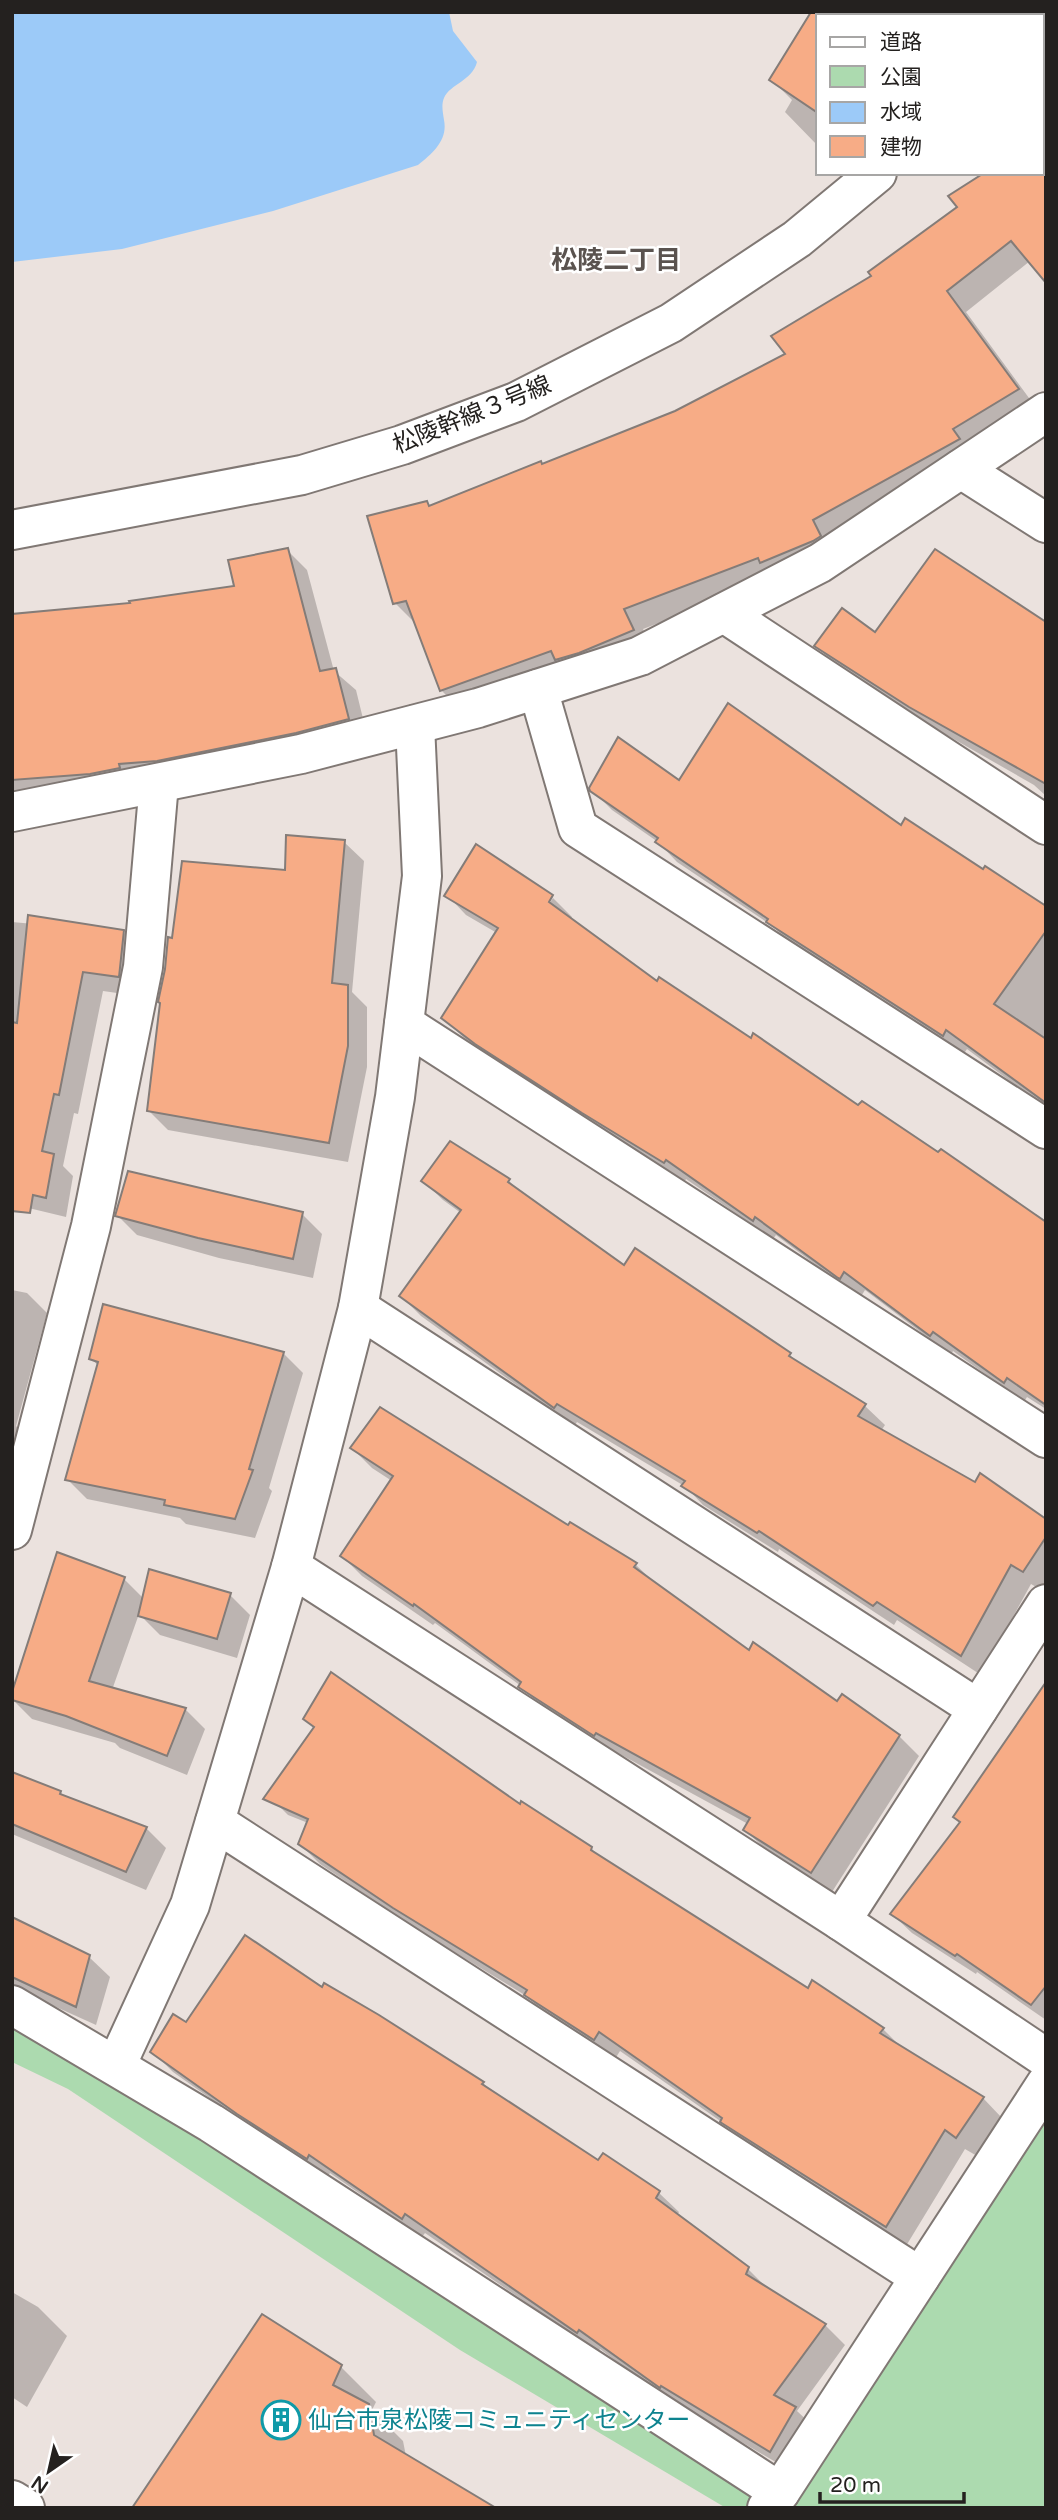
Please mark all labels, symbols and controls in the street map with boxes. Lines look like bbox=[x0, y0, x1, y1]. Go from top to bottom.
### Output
legend bbox=[816, 14, 1044, 175]
text: 道路 bbox=[880, 30, 922, 55]
text: 公園 bbox=[880, 65, 922, 90]
text: 水域 bbox=[880, 100, 922, 125]
text: 建物 bbox=[880, 135, 922, 160]
district label: 松陵二丁目 bbox=[551, 245, 681, 276]
street label: 松陵幹線３号線 bbox=[389, 370, 555, 460]
building icon: 仙台市泉松陵コミュニティセンター bbox=[260, 2399, 302, 2441]
place label: 仙台市泉松陵コミュニティセンター bbox=[308, 2406, 691, 2435]
north arrow bbox=[14, 2436, 84, 2506]
scale bar bbox=[820, 2460, 964, 2504]
text: N bbox=[28, 2471, 53, 2498]
text: 20 m bbox=[830, 2473, 881, 2498]

